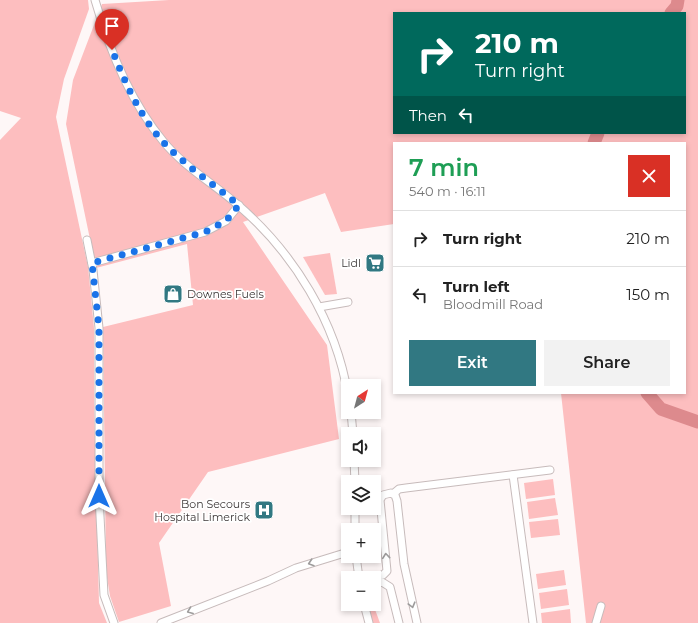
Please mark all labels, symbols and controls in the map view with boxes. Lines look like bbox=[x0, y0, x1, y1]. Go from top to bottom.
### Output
pin bbox=[95, 9, 129, 50]
icon: arrive bbox=[101, 15, 123, 37]
text: 210 m bbox=[475, 26, 559, 60]
icon: right bbox=[409, 28, 461, 80]
text: Turn right bbox=[475, 60, 565, 82]
icon: left bbox=[455, 104, 477, 126]
text: Then bbox=[409, 106, 447, 125]
text: 7 min bbox=[409, 153, 479, 182]
button: close bbox=[628, 155, 670, 197]
text: 540 m · 16:11 bbox=[409, 183, 486, 199]
icon: right bbox=[409, 228, 431, 250]
text: Turn right bbox=[443, 229, 522, 248]
text: 210 m bbox=[626, 229, 670, 248]
supermarket icon: Lidl bbox=[364, 252, 386, 274]
place label: Lidl bbox=[341, 256, 361, 270]
text: Turn left bbox=[443, 277, 510, 296]
shop icon: Downes Fuels bbox=[162, 283, 184, 305]
icon: left bbox=[409, 284, 431, 306]
text: 150 m bbox=[626, 285, 670, 304]
place label: Downes Fuels bbox=[187, 287, 265, 301]
text: Bloodmill Road bbox=[443, 296, 543, 312]
button: Exit bbox=[409, 340, 536, 386]
button: Share bbox=[544, 340, 670, 386]
north arrow bbox=[341, 379, 381, 419]
map controls bbox=[341, 379, 381, 611]
button: sound bbox=[341, 427, 381, 467]
position arrow bbox=[78, 475, 120, 517]
button: layers bbox=[341, 475, 381, 515]
place label: Bon Secours Hospital Limerick bbox=[154, 497, 251, 524]
hospital icon: Bon Secours Hospital Limerick bbox=[253, 499, 275, 521]
button: + bbox=[341, 523, 381, 563]
one-way arrow bbox=[382, 552, 391, 559]
one-way arrow bbox=[307, 558, 314, 567]
button: − bbox=[341, 571, 381, 611]
one-way arrow bbox=[408, 602, 416, 608]
one-way arrow bbox=[187, 607, 194, 615]

